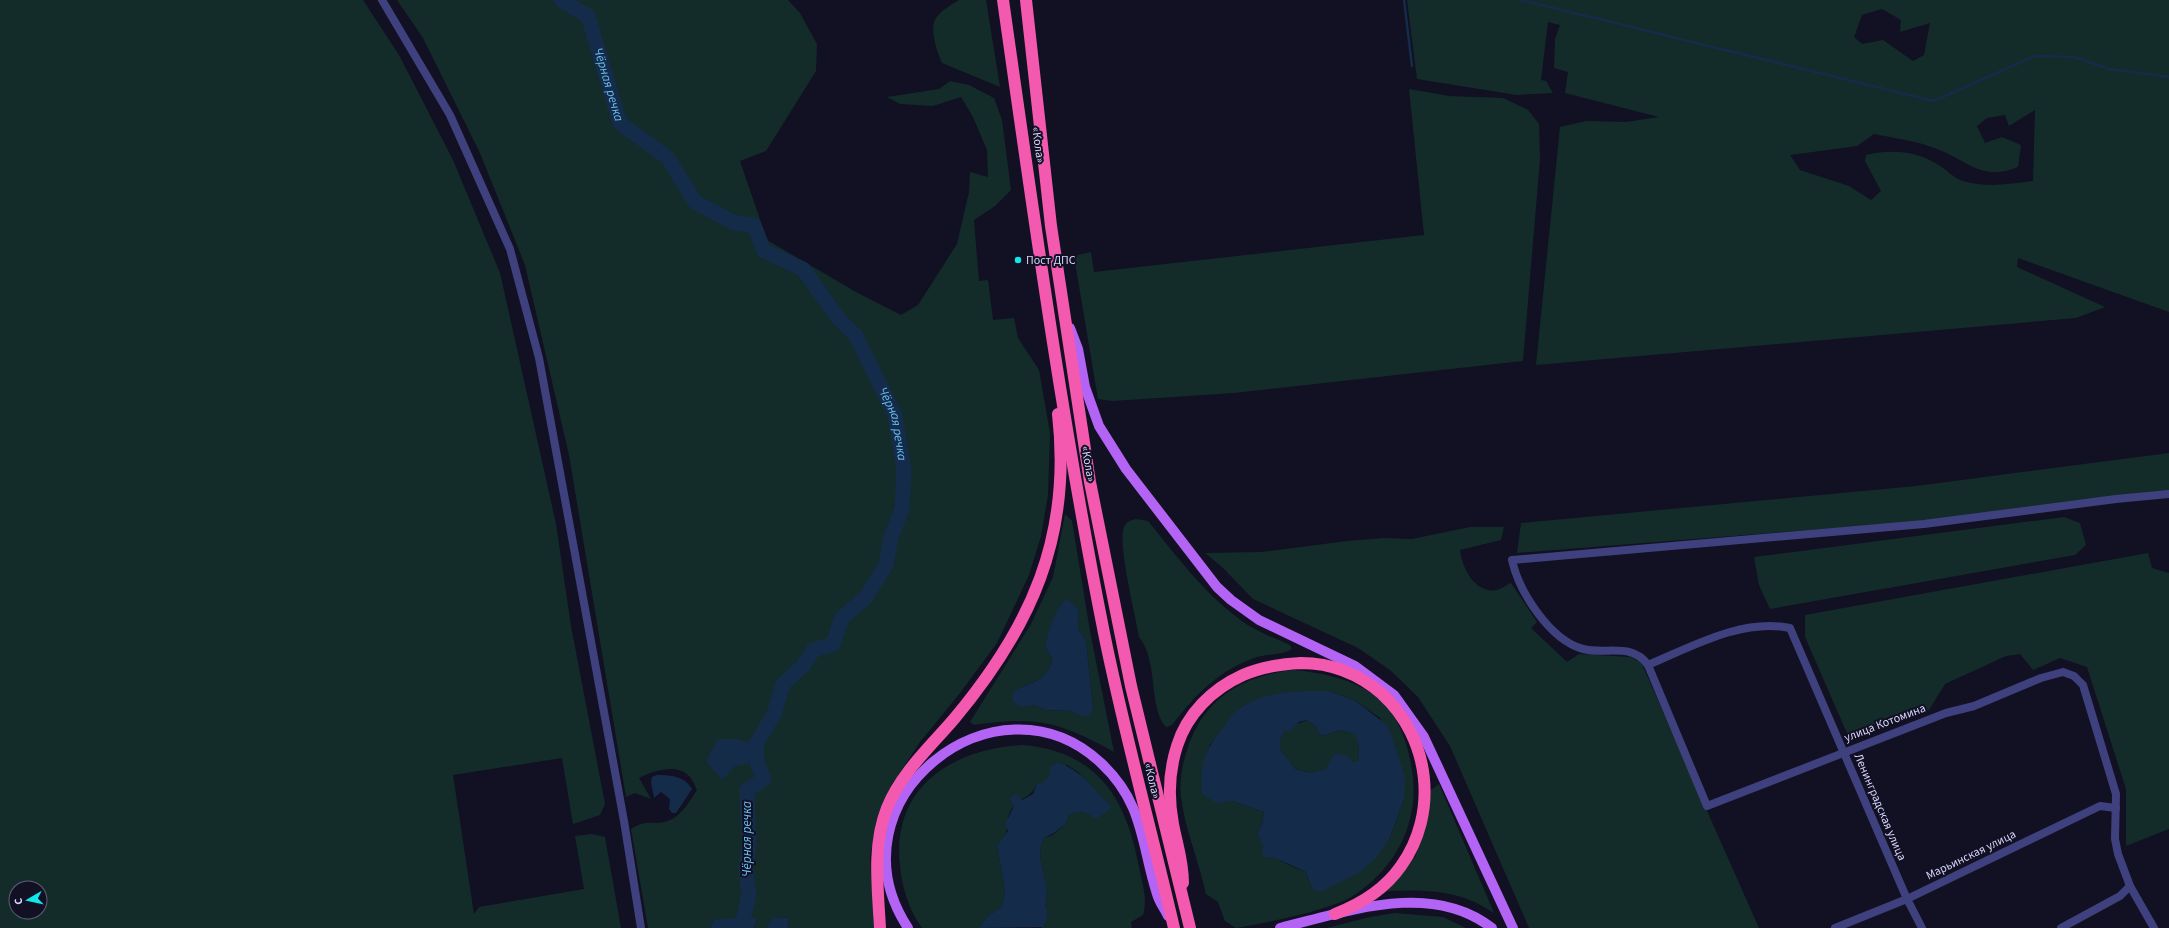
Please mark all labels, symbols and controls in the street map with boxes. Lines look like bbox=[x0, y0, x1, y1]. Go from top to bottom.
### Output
water label: Чёрная речка bbox=[589, 46, 628, 124]
street label: «Кола» bbox=[1027, 126, 1049, 164]
place label: Пост ДПС bbox=[1026, 252, 1076, 269]
marker: Пост ДПС bbox=[1013, 255, 1023, 265]
water label: Чёрная речка bbox=[874, 384, 911, 462]
street label: «Кола» bbox=[1076, 445, 1100, 483]
street label: улица Котомина bbox=[1842, 700, 1928, 746]
street label: Ленинградская улица bbox=[1850, 751, 1910, 863]
street label: «Кола» bbox=[1139, 761, 1165, 801]
water label: Чёрная речка bbox=[738, 801, 756, 877]
street label: Марьинская улица bbox=[1923, 826, 2019, 884]
north arrow bbox=[8, 880, 48, 920]
text: С bbox=[11, 897, 27, 906]

